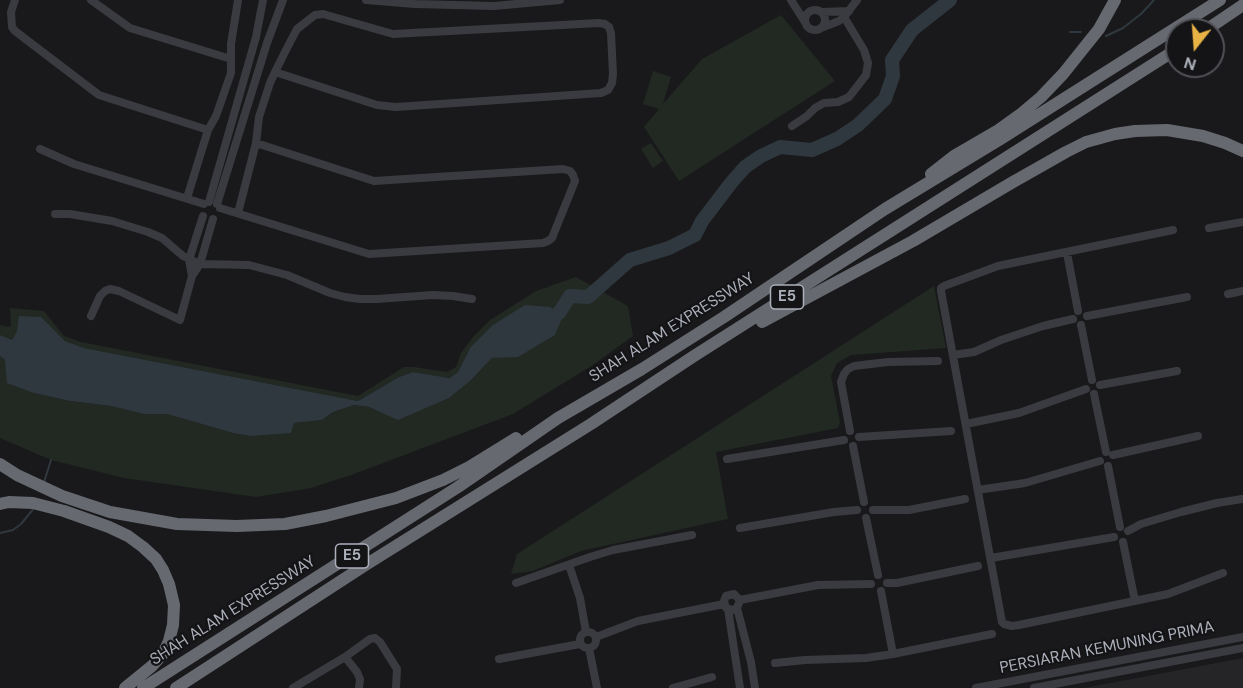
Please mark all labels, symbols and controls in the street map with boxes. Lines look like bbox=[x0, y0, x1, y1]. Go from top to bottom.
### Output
north arrow bbox=[1165, 18, 1225, 78]
text: N bbox=[1182, 52, 1199, 76]
street label: SHAH ALAM EXPRESSWAY bbox=[586, 269, 758, 387]
road number: E5 bbox=[770, 285, 804, 309]
road number: E5 bbox=[336, 544, 368, 568]
street label: SHAH ALAM EXPRESSWAY bbox=[147, 552, 319, 670]
street label: PERSIARAN KEMUNING PRIMA bbox=[998, 618, 1216, 678]

